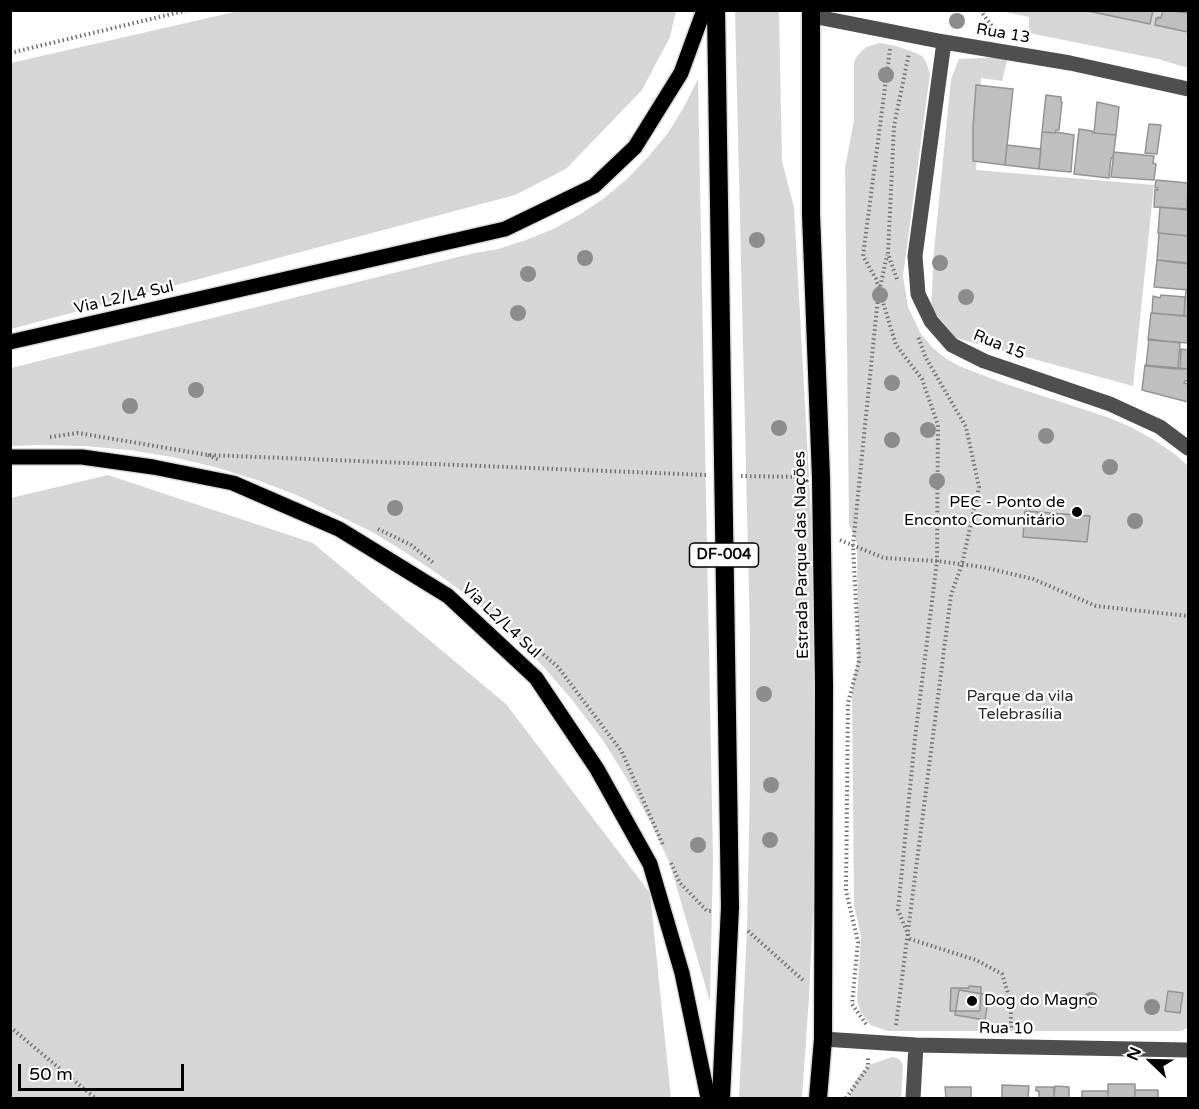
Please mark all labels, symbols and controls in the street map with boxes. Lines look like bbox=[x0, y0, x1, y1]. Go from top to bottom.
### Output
street label: Rua 13 bbox=[975, 20, 1031, 48]
street label: Via L2/L4 Sul bbox=[72, 277, 176, 319]
street label: Rua 15 bbox=[970, 326, 1028, 364]
street label: Estrada Parque das Nações bbox=[791, 451, 813, 659]
place label: PEC - Ponto de Enconto Comunitário bbox=[904, 493, 1065, 531]
marker: PEC - Ponto de Enconto Comunitário bbox=[1070, 505, 1084, 519]
road number: DF-004 bbox=[690, 543, 758, 567]
street label: Via L2/L4 Sul bbox=[457, 579, 545, 663]
park label: Parque da vila Telebrasília bbox=[967, 687, 1073, 725]
place label: Dog do Magno bbox=[984, 991, 1098, 1011]
marker: Dog do Magno bbox=[965, 994, 979, 1008]
street label: Rua 10 bbox=[979, 1019, 1033, 1039]
north arrow bbox=[1121, 1031, 1181, 1091]
text: N bbox=[1123, 1044, 1146, 1064]
scale bar bbox=[21, 1052, 188, 1090]
text: 50 m bbox=[29, 1063, 73, 1085]

